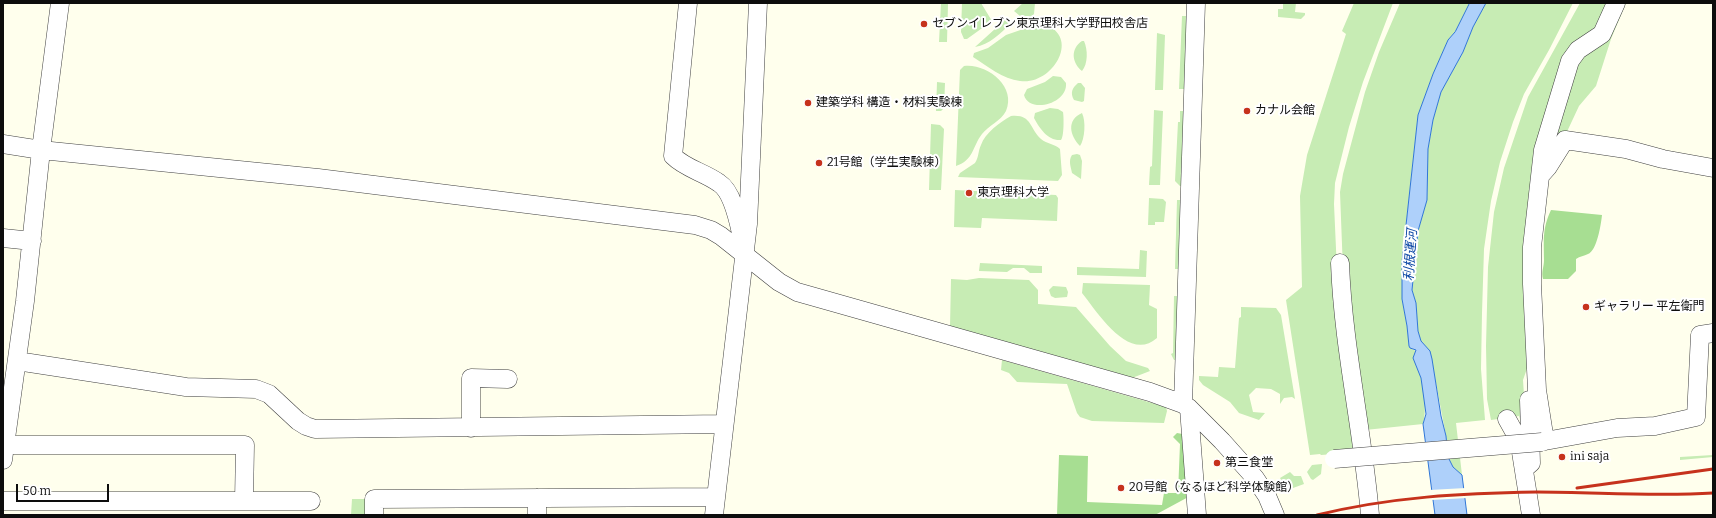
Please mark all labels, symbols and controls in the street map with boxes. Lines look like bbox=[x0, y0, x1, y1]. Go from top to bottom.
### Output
place label: セブンイレブン東京理科大学野田校舎店 bbox=[932, 17, 1148, 31]
marker: セブンイレブン東京理科大学野田校舎店 bbox=[919, 19, 929, 29]
place label: 建築学科 構造・材料実験棟 bbox=[816, 96, 962, 110]
marker: 建築学科 構造・材料実験棟 bbox=[803, 98, 813, 108]
place label: カナル会館 bbox=[1255, 104, 1315, 118]
marker: カナル会館 bbox=[1242, 106, 1252, 116]
place label: 21号館（学生実験棟） bbox=[827, 156, 946, 170]
marker: 21号館（学生実験棟） bbox=[814, 158, 824, 168]
place label: 東京理科大学 bbox=[977, 186, 1049, 200]
marker: 東京理科大学 bbox=[964, 188, 974, 198]
water label: 利根運河 bbox=[1401, 229, 1421, 281]
place label: ギャラリー 平左衛門 bbox=[1594, 300, 1704, 314]
marker: ギャラリー 平左衛門 bbox=[1581, 302, 1591, 312]
place label: ini saja bbox=[1570, 450, 1609, 464]
marker: ini saja bbox=[1557, 452, 1567, 462]
place label: 第三食堂 bbox=[1225, 456, 1273, 470]
marker: 第三食堂 bbox=[1212, 458, 1222, 468]
scale bar bbox=[18, 476, 111, 502]
place label: 20号館（なるほど科学体験館） bbox=[1129, 481, 1299, 495]
marker: 20号館（なるほど科学体験館） bbox=[1116, 483, 1126, 493]
text: 50 m bbox=[23, 484, 51, 498]

